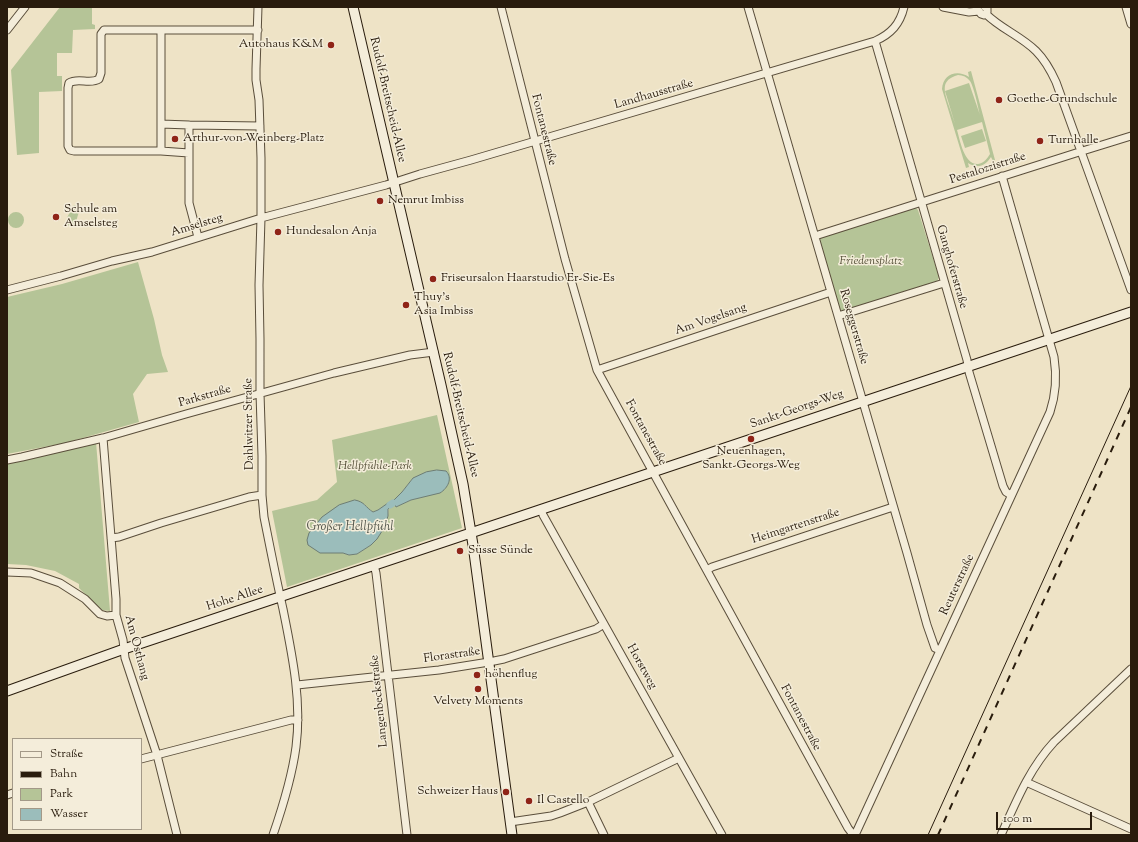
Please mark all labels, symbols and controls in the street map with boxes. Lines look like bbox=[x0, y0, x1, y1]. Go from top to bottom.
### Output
street label: Rudolf-Breitscheid-Allee bbox=[366, 36, 408, 164]
place label: Autohaus K&M bbox=[239, 38, 323, 52]
marker: Autohaus K&M bbox=[326, 40, 336, 50]
street label: Landhausstraße bbox=[613, 77, 695, 113]
street label: Fontanestraße bbox=[527, 93, 559, 167]
place label: Goethe-Grundschule bbox=[1007, 93, 1117, 107]
marker: Goethe-Grundschule bbox=[994, 95, 1004, 105]
place label: Arthur-von-Weinberg-Platz bbox=[183, 132, 324, 146]
marker: Arthur-von-Weinberg-Platz bbox=[170, 134, 180, 144]
place label: Turnhalle bbox=[1048, 134, 1099, 148]
marker: Turnhalle bbox=[1035, 136, 1045, 146]
street label: Pestalozzistraße bbox=[948, 150, 1028, 188]
place label: Nemrut Imbiss bbox=[388, 194, 464, 208]
marker: Nemrut Imbiss bbox=[375, 196, 385, 206]
place label: Schule am Amselsteg bbox=[64, 203, 118, 231]
street label: Amselsteg bbox=[169, 211, 225, 241]
marker: Schule am Amselsteg bbox=[51, 212, 61, 222]
street label: Ganghoferstraße bbox=[932, 223, 970, 311]
place label: Hundesalon Anja bbox=[286, 225, 377, 239]
marker: Hundesalon Anja bbox=[273, 227, 283, 237]
park label: Friedensplatz bbox=[839, 255, 903, 269]
place label: Friseursalon Haarstudio Er-Sie-Es bbox=[441, 272, 615, 286]
marker: Friseursalon Haarstudio Er-Sie-Es bbox=[428, 274, 438, 284]
street label: Roseggerstraße bbox=[835, 288, 871, 366]
place label: Thuy's Asia Imbiss bbox=[414, 291, 473, 319]
marker: Thuy's Asia Imbiss bbox=[401, 300, 411, 310]
street label: Am Vogelsang bbox=[673, 301, 749, 339]
street label: Rudolf-Breitscheid-Allee bbox=[439, 351, 481, 479]
street label: Dahlwitzer Straße bbox=[242, 378, 258, 470]
street label: Parkstraße bbox=[177, 383, 233, 411]
street label: Sankt-Georgs-Weg bbox=[748, 387, 846, 433]
street label: Fontanestraße bbox=[621, 398, 669, 468]
marker: Neuenhagen, Sankt-Georgs-Weg bbox=[746, 434, 756, 444]
place label: Neuenhagen, Sankt-Georgs-Weg bbox=[702, 445, 800, 473]
park label: Hellpfühle-Park bbox=[338, 460, 412, 474]
street label: Heimgartenstraße bbox=[750, 506, 842, 548]
water label: Großer Hellpfühl bbox=[306, 520, 394, 536]
place label: Süsse Sünde bbox=[468, 544, 533, 558]
marker: Süsse Sünde bbox=[455, 546, 465, 556]
street label: Reuterstraße bbox=[938, 552, 978, 618]
street label: Hohe Allee bbox=[205, 583, 265, 615]
street label: Am Osthang bbox=[120, 614, 152, 682]
street label: Horstweg bbox=[623, 642, 659, 692]
street label: Florastraße bbox=[423, 645, 481, 667]
street label: Langenbeckstraße bbox=[368, 654, 392, 748]
place label: höhenflug bbox=[485, 668, 537, 682]
marker: höhenflug bbox=[472, 670, 482, 680]
street label: Fontanestraße bbox=[777, 682, 823, 754]
marker: Velvety Moments bbox=[473, 684, 483, 694]
place label: Velvety Moments bbox=[433, 695, 523, 709]
legend bbox=[12, 738, 142, 830]
text: Straße bbox=[50, 745, 83, 763]
text: Bahn bbox=[50, 765, 77, 783]
text: Park bbox=[50, 785, 73, 803]
place label: Schweizer Haus bbox=[417, 785, 498, 799]
marker: Schweizer Haus bbox=[501, 787, 511, 797]
place label: Il Castello bbox=[537, 794, 589, 808]
marker: Il Castello bbox=[524, 796, 534, 806]
scale bar bbox=[998, 804, 1094, 830]
text: Wasser bbox=[50, 805, 88, 823]
text: 100 m bbox=[1003, 810, 1032, 828]

